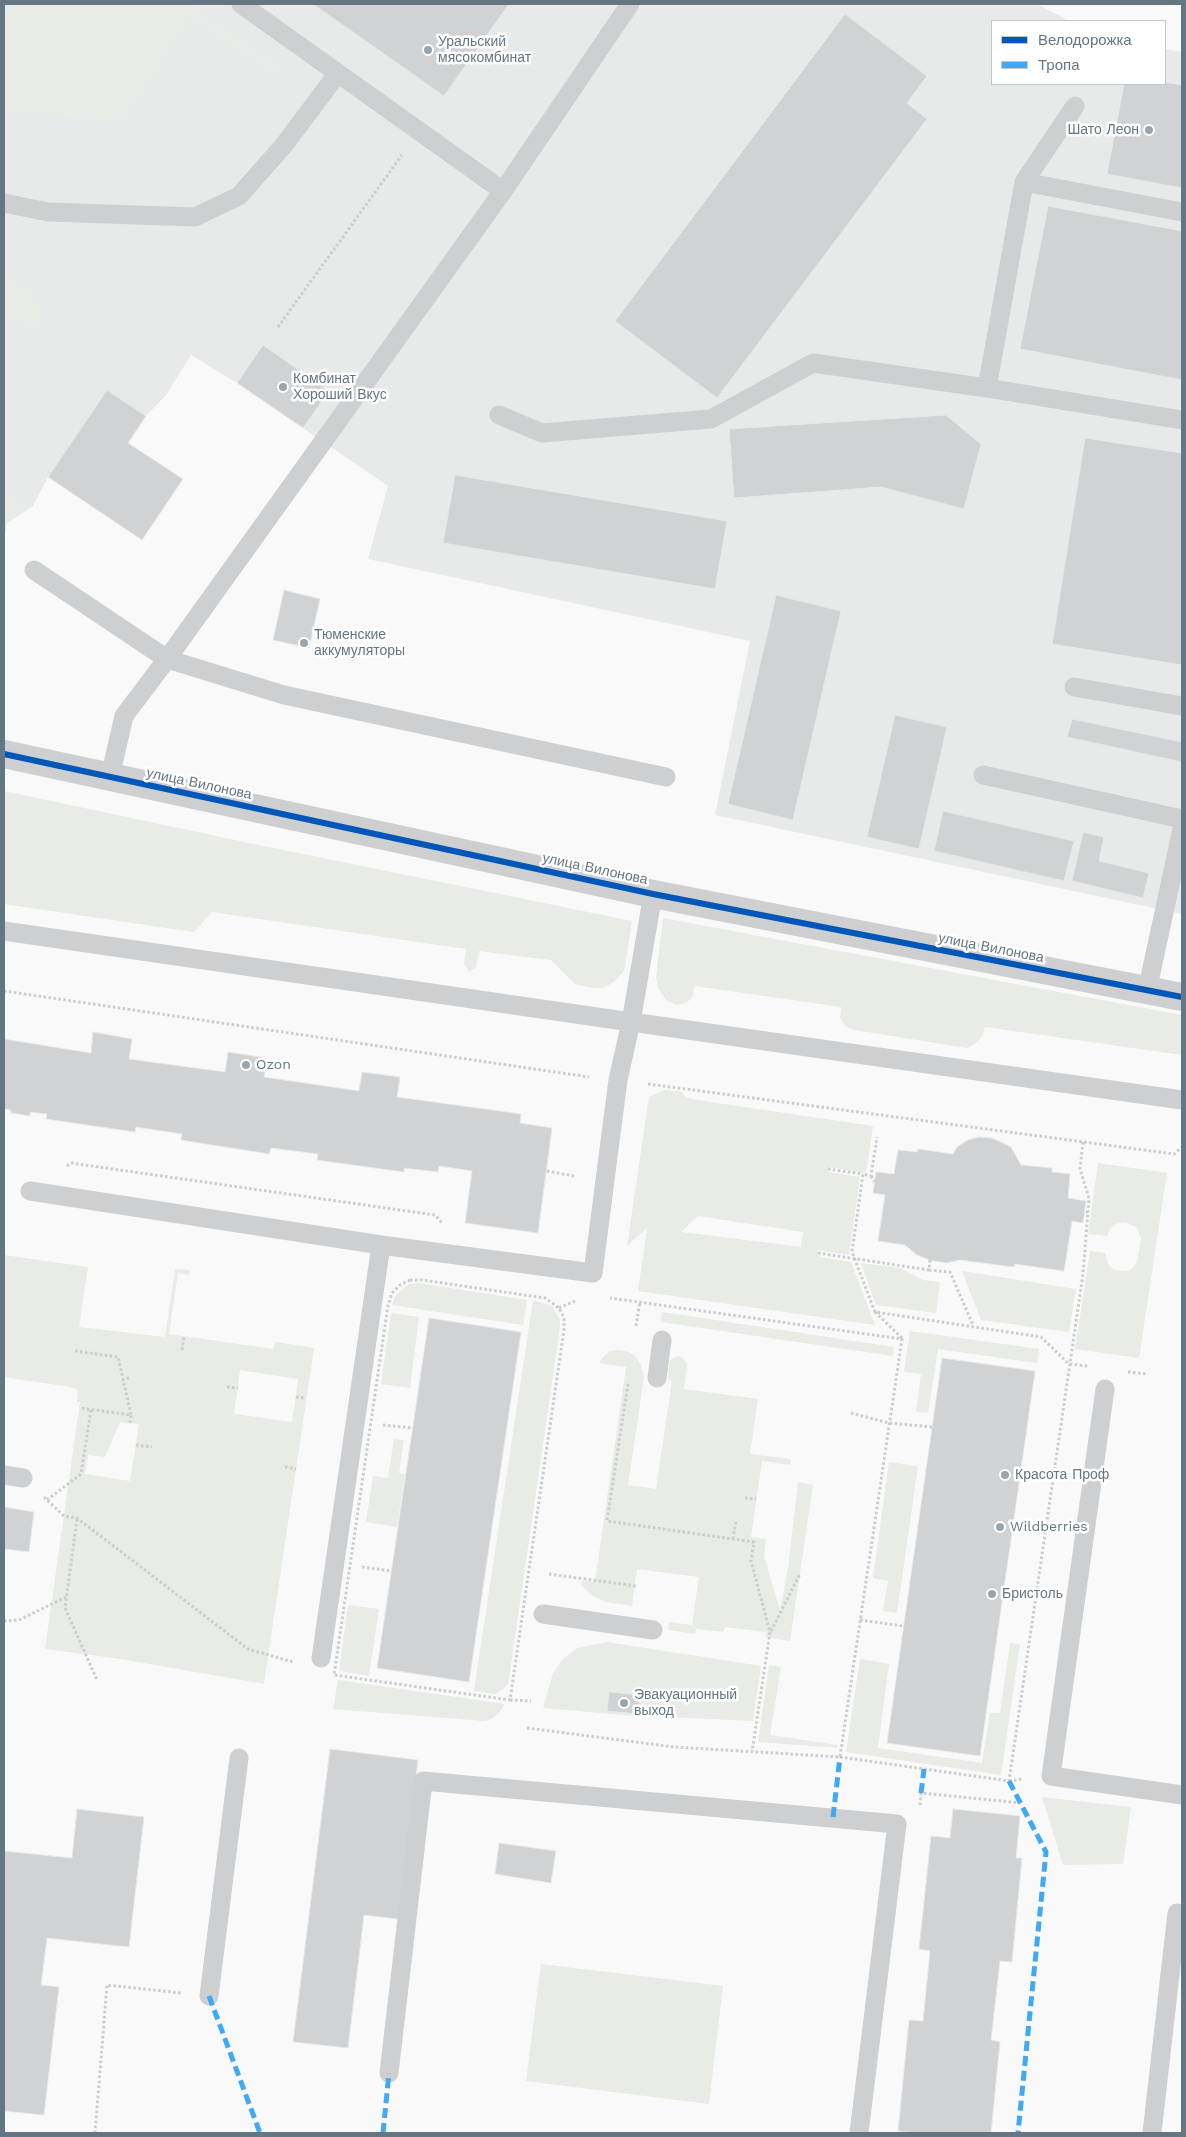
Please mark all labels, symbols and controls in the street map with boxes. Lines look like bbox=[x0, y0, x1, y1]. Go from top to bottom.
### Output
legend bbox=[991, 20, 1166, 85]
text: Велодорожка bbox=[1038, 31, 1132, 49]
place label: Уральский мясокомбинат bbox=[438, 34, 531, 66]
marker: Уральский мясокомбинат bbox=[422, 44, 434, 56]
text: Тропа bbox=[1038, 56, 1079, 74]
place label: Шато Леон bbox=[1067, 122, 1139, 138]
marker: Шато Леон bbox=[1143, 124, 1155, 136]
place label: Комбинат Хороший Вкус bbox=[293, 371, 387, 404]
marker: Комбинат Хороший Вкус bbox=[277, 381, 289, 393]
place label: Тюменские аккумуляторы bbox=[314, 627, 405, 660]
marker: Тюменские аккумуляторы bbox=[298, 637, 310, 649]
street label: улица Вилонова bbox=[145, 765, 253, 803]
street label: улица Вилонова bbox=[541, 850, 649, 888]
street label: улица Вилонова bbox=[937, 930, 1045, 966]
place label: Ozon bbox=[256, 1057, 291, 1073]
marker: Ozon bbox=[240, 1059, 252, 1071]
place label: Красота Проф bbox=[1015, 1467, 1109, 1483]
marker: Красота Проф bbox=[999, 1469, 1011, 1481]
place label: Wildberries bbox=[1010, 1519, 1088, 1535]
marker: Wildberries bbox=[994, 1521, 1006, 1533]
place label: Бристоль bbox=[1002, 1586, 1063, 1602]
marker: Бристоль bbox=[986, 1588, 998, 1600]
place label: Эвакуационный выход bbox=[634, 1687, 737, 1720]
marker: Эвакуационный выход bbox=[618, 1697, 630, 1709]

